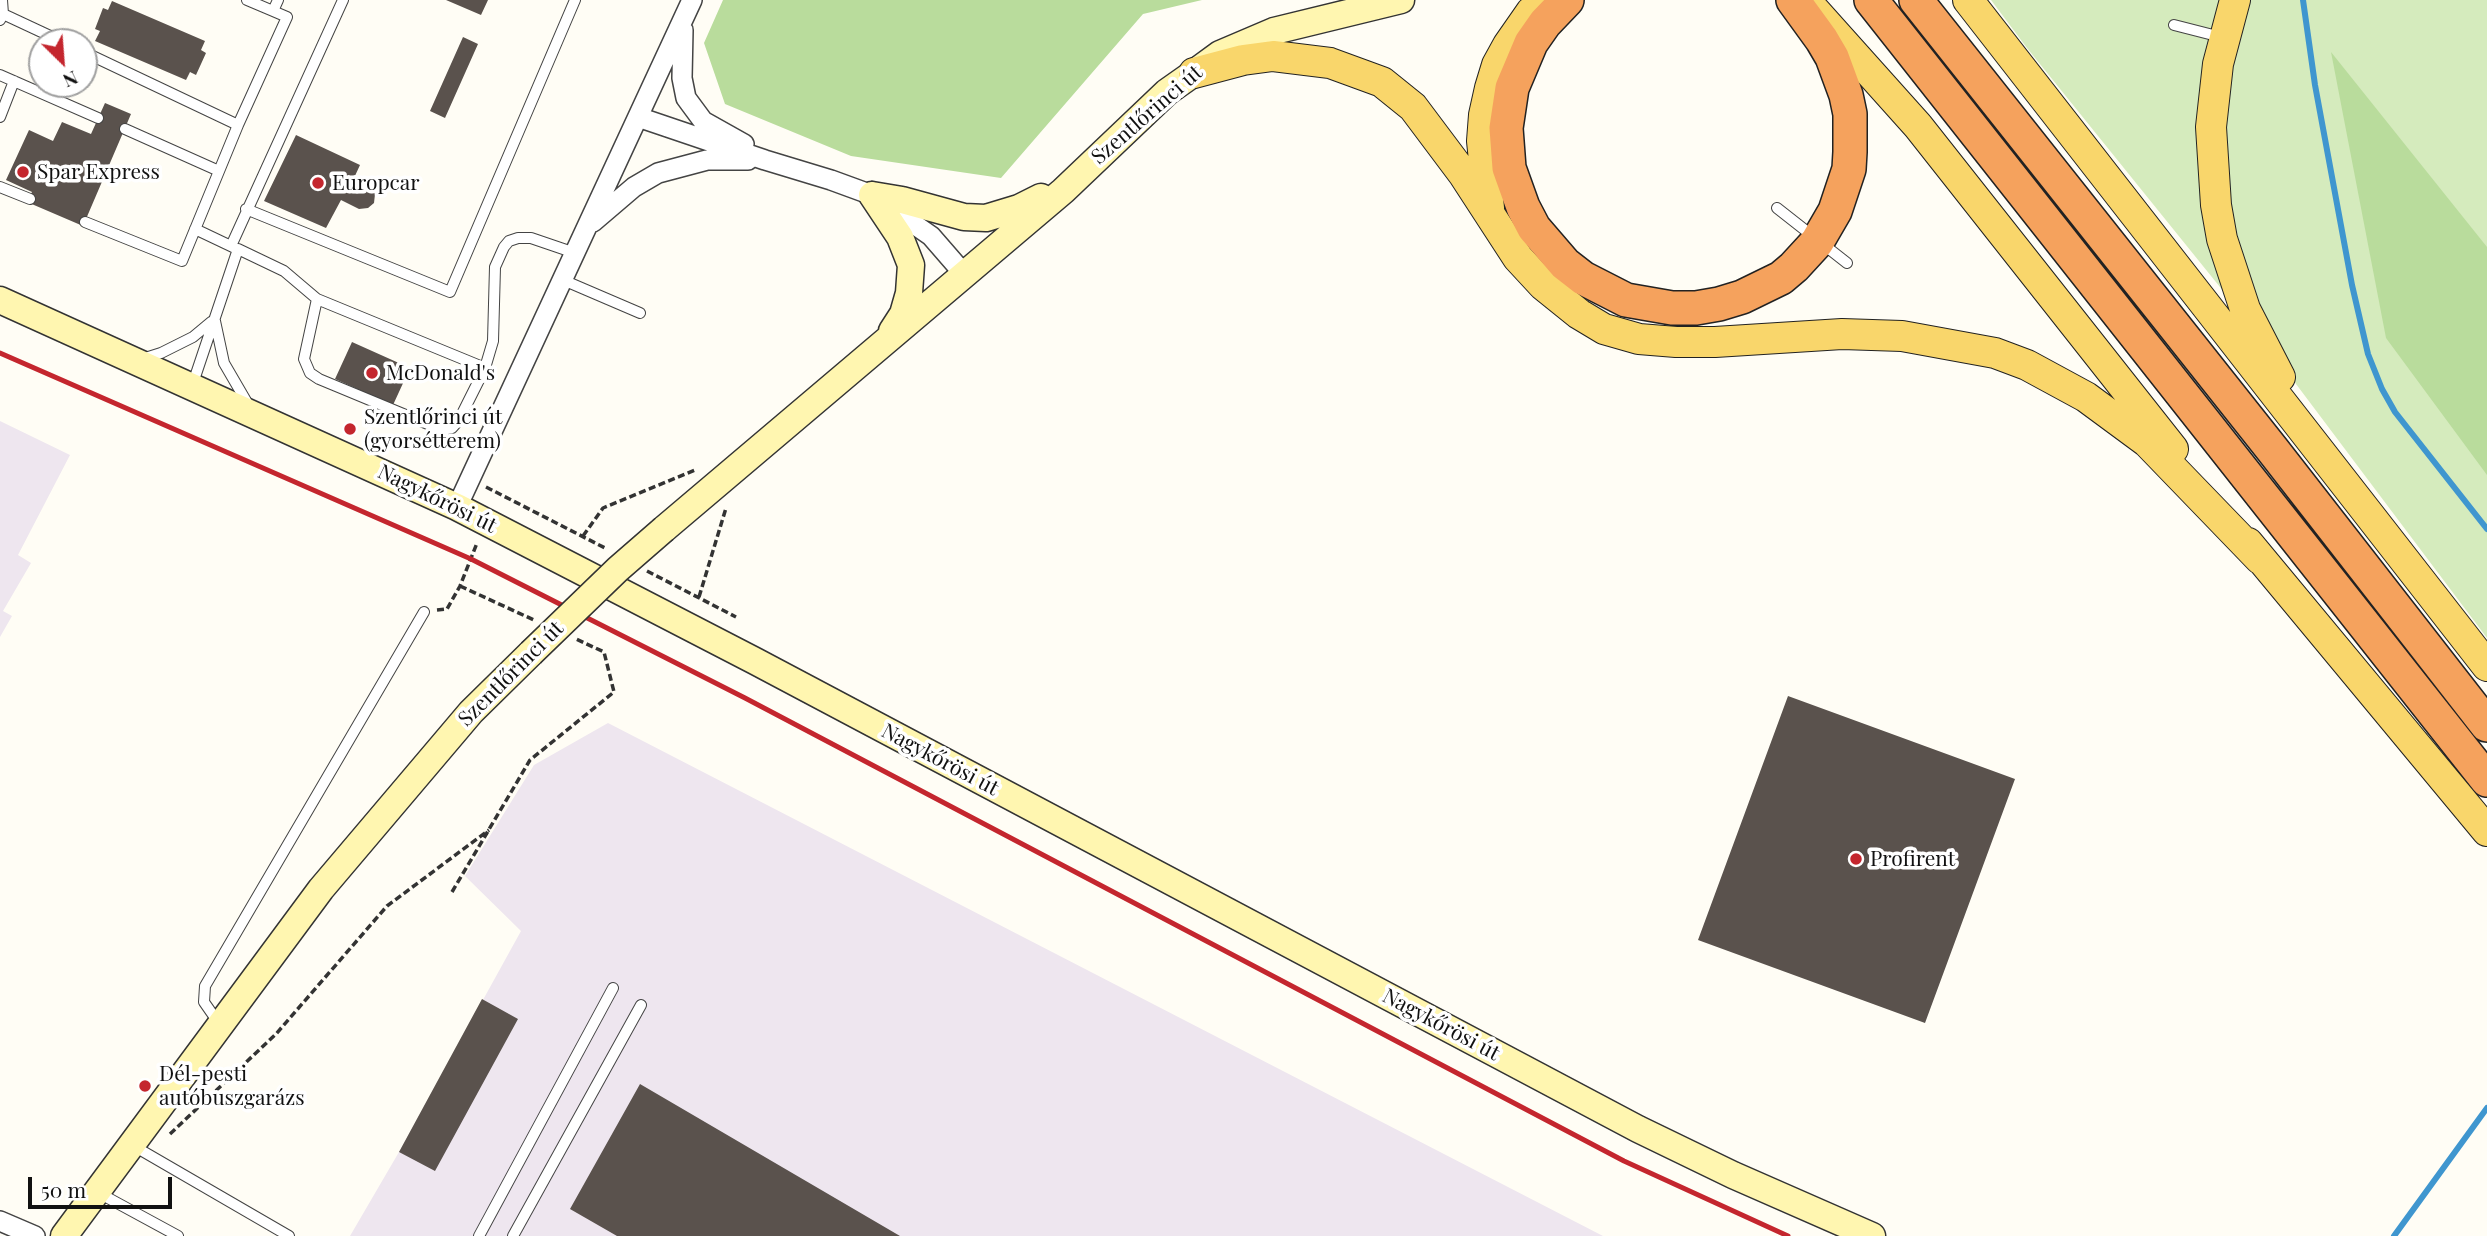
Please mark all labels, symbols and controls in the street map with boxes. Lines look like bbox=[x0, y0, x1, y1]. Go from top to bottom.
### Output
north arrow bbox=[28, 28, 98, 98]
street label: Szentlőrinci út bbox=[1086, 60, 1208, 170]
text: N bbox=[59, 66, 83, 95]
place label: Spar Express bbox=[37, 159, 160, 185]
marker: Spar Express bbox=[15, 164, 31, 180]
place label: Europcar bbox=[332, 170, 420, 196]
marker: Europcar bbox=[310, 175, 326, 191]
place label: McDonald's bbox=[386, 360, 495, 386]
marker: McDonald's bbox=[364, 365, 380, 381]
place label: Szentlőrinci út (gyorsétterem) bbox=[364, 404, 502, 454]
marker: Szentlőrinci út (gyorsétterem) bbox=[342, 421, 358, 437]
street label: Nagykőrösi út bbox=[373, 459, 501, 539]
street label: Szentlőrinci út bbox=[453, 616, 569, 732]
street label: Nagykőrösi út bbox=[877, 719, 1003, 801]
place label: Profirent bbox=[1870, 846, 1955, 872]
marker: Profirent bbox=[1848, 851, 1864, 867]
street label: Nagykőrösi út bbox=[1378, 984, 1504, 1066]
place label: Dél-pesti autóbuszgarázs bbox=[159, 1061, 305, 1111]
marker: Dél-pesti autóbuszgarázs bbox=[137, 1078, 153, 1094]
scale bar bbox=[32, 1162, 175, 1206]
text: 50 m bbox=[41, 1175, 86, 1203]

